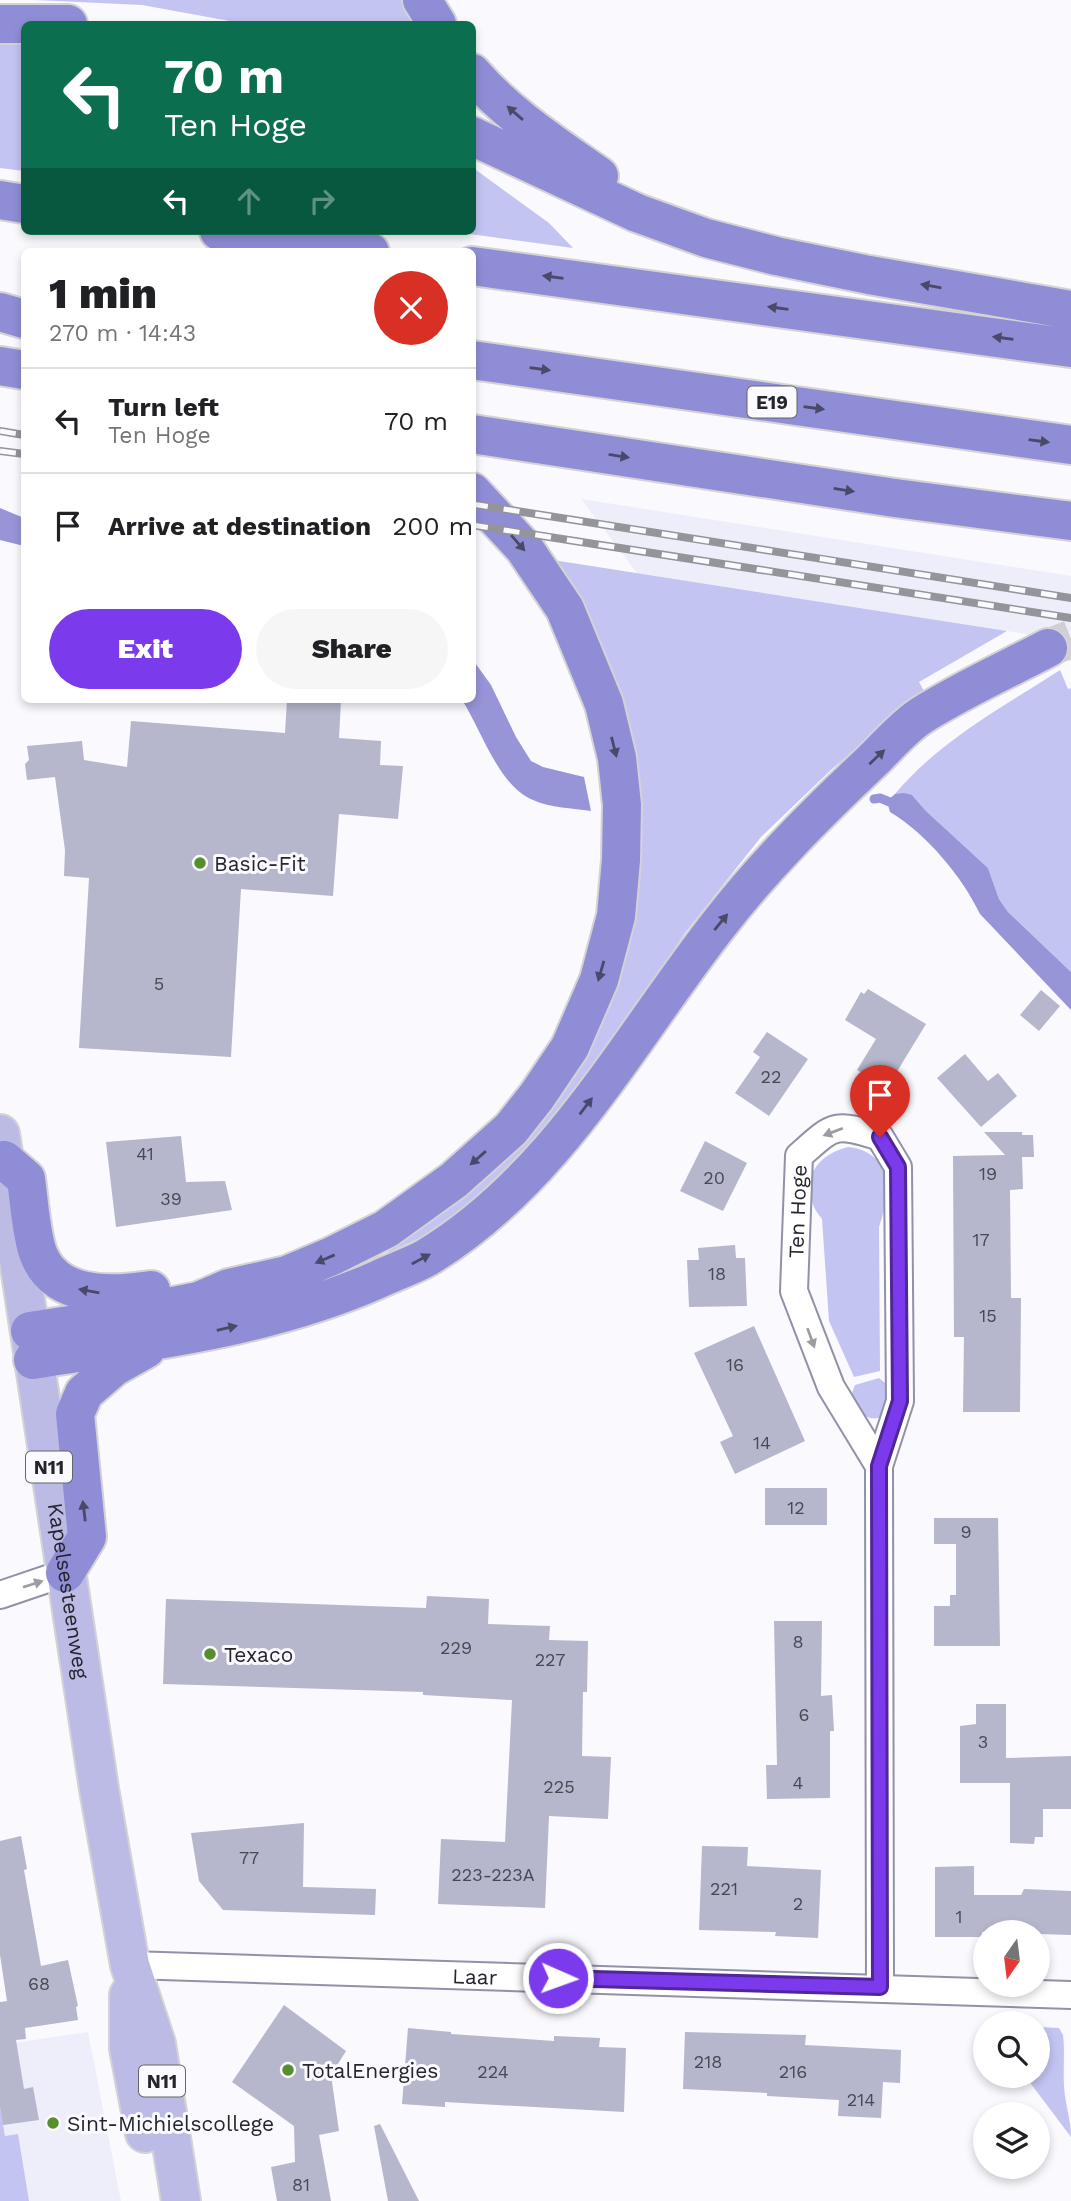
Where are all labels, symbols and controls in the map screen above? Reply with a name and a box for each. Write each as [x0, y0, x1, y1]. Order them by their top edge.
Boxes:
text: 70 m [164, 47, 284, 105]
icon: left [49, 49, 140, 140]
text: Ten Hoge [164, 106, 307, 144]
one-way arrow [506, 106, 523, 121]
icon: left [157, 182, 195, 220]
icon: ahead [230, 182, 268, 220]
icon: right [303, 182, 341, 220]
text: 1 min [49, 269, 157, 318]
button: close [374, 271, 448, 345]
one-way arrow [541, 272, 563, 283]
one-way arrow [920, 280, 942, 291]
one-way arrow [767, 302, 789, 313]
text: 270 m · 14:43 [49, 320, 196, 347]
one-way arrow [992, 333, 1014, 344]
one-way arrow [529, 364, 551, 375]
road number: E19 [748, 386, 796, 418]
text: Turn left [108, 392, 219, 422]
icon: left [49, 402, 87, 440]
one-way arrow [803, 403, 825, 414]
text: 70 m [384, 406, 448, 436]
text: Ten Hoge [108, 422, 211, 449]
one-way arrow [1028, 435, 1050, 446]
one-way arrow [608, 451, 630, 462]
one-way arrow [833, 485, 855, 496]
icon: arrive [49, 507, 87, 545]
text: Arrive at destination [108, 511, 371, 541]
text: 200 m [392, 511, 473, 541]
one-way arrow [510, 534, 525, 551]
button: Exit [49, 609, 242, 689]
button: Share [256, 609, 448, 689]
one-way arrow [609, 736, 620, 758]
one-way arrow [868, 749, 885, 765]
place label: Basic-Fit [214, 851, 306, 876]
marker: Basic-Fit [192, 855, 208, 871]
one-way arrow [713, 914, 728, 931]
one-way arrow [595, 960, 606, 982]
house number: 5 [154, 973, 164, 994]
pin [850, 1065, 910, 1137]
house number: 22 [761, 1066, 782, 1087]
icon: arrive [861, 1076, 899, 1114]
one-way arrow [579, 1097, 594, 1115]
one-way arrow [822, 1126, 843, 1137]
house number: 41 [136, 1143, 154, 1164]
one-way arrow [470, 1150, 487, 1166]
house number: 19 [979, 1163, 997, 1184]
street label: Ten Hoge [783, 1164, 811, 1259]
house number: 20 [703, 1167, 725, 1188]
house number: 39 [160, 1188, 182, 1209]
house number: 17 [972, 1229, 990, 1250]
one-way arrow [411, 1253, 431, 1265]
one-way arrow [314, 1254, 335, 1265]
house number: 18 [708, 1263, 726, 1284]
one-way arrow [78, 1285, 100, 1296]
house number: 15 [979, 1305, 997, 1326]
one-way arrow [216, 1322, 238, 1333]
one-way arrow [806, 1327, 817, 1348]
house number: 16 [726, 1354, 744, 1375]
house number: 14 [753, 1432, 771, 1453]
road number: N11 [26, 1452, 72, 1483]
house number: 12 [787, 1497, 805, 1518]
one-way arrow [79, 1500, 90, 1522]
street label: Kapelsesteenweg [43, 1501, 95, 1681]
house number: 9 [960, 1521, 972, 1542]
one-way arrow [22, 1578, 43, 1588]
house number: 8 [792, 1631, 804, 1652]
house number: 229 [440, 1637, 472, 1658]
place label: Texaco [224, 1642, 293, 1667]
marker: Texaco [202, 1646, 218, 1662]
house number: 227 [535, 1649, 565, 1670]
house number: 6 [799, 1704, 809, 1725]
house number: 3 [978, 1731, 988, 1752]
house number: 4 [793, 1772, 804, 1793]
house number: 225 [543, 1776, 575, 1797]
house number: 77 [239, 1847, 259, 1868]
house number: 223-223A [451, 1864, 535, 1885]
house number: 221 [710, 1878, 738, 1899]
house number: 2 [793, 1893, 803, 1914]
house number: 1 [955, 1906, 963, 1927]
north arrow [973, 1920, 1050, 1997]
map controls [973, 1920, 1050, 2179]
position arrow [521, 1941, 595, 2015]
street label: Laar [452, 1963, 498, 1989]
house number: 68 [28, 1973, 50, 1994]
button: search [973, 2011, 1050, 2088]
house number: 218 [694, 2051, 722, 2072]
place label: TotalEnergies [302, 2058, 438, 2083]
house number: 224 [477, 2061, 509, 2082]
house number: 216 [779, 2061, 807, 2082]
marker: TotalEnergies [280, 2062, 296, 2078]
road number: N11 [139, 2066, 185, 2096]
house number: 214 [847, 2089, 875, 2110]
button: layers [973, 2102, 1050, 2179]
place label: Sint-Michielscollege [67, 2111, 274, 2136]
marker: Sint-Michielscollege [45, 2115, 61, 2131]
house number: 81 [292, 2174, 310, 2195]

